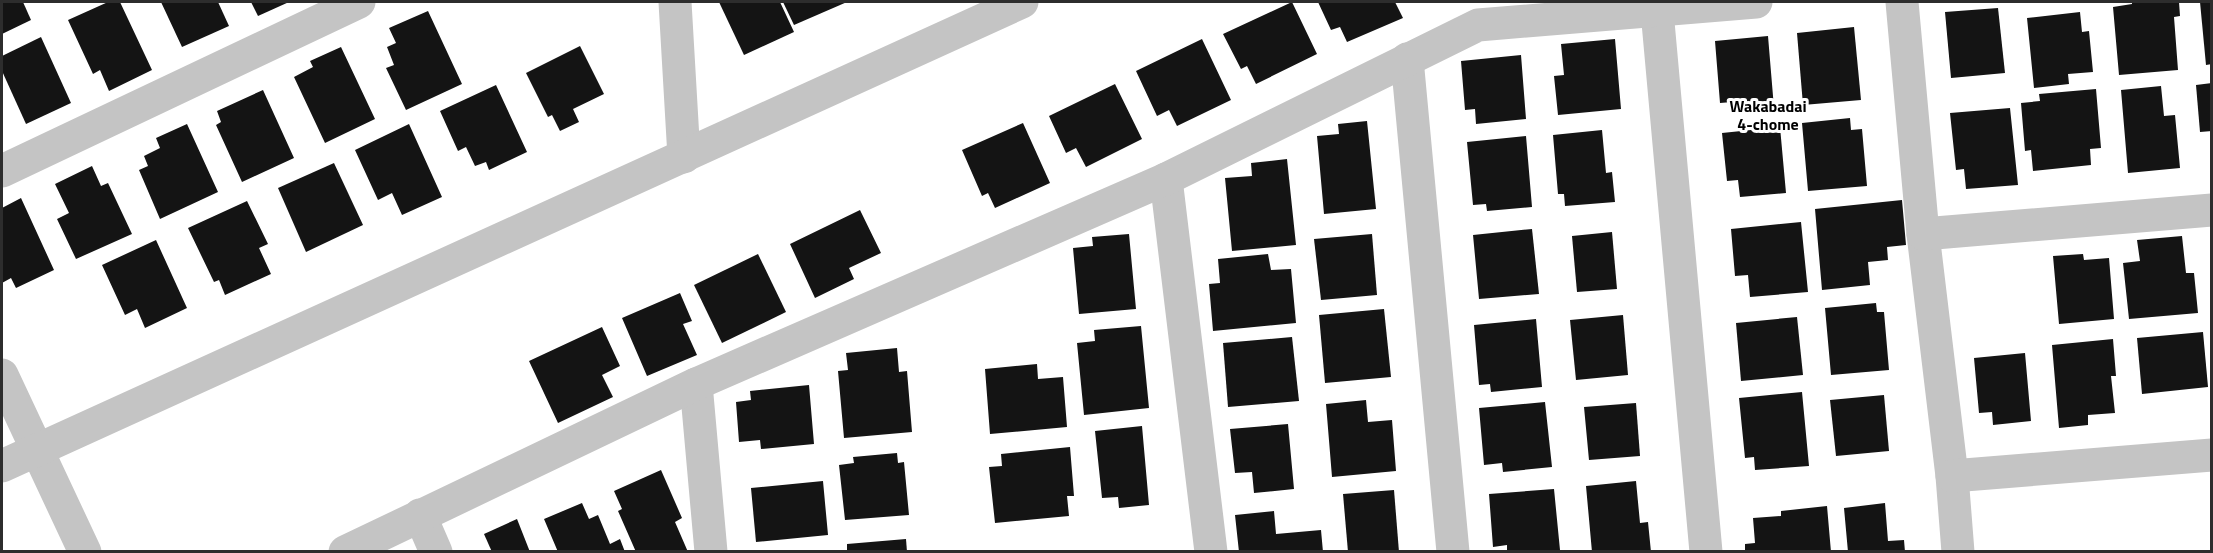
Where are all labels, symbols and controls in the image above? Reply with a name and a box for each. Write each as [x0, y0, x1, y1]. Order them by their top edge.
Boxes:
district label: Wakabadai 4-chome [1729, 94, 1807, 136]

